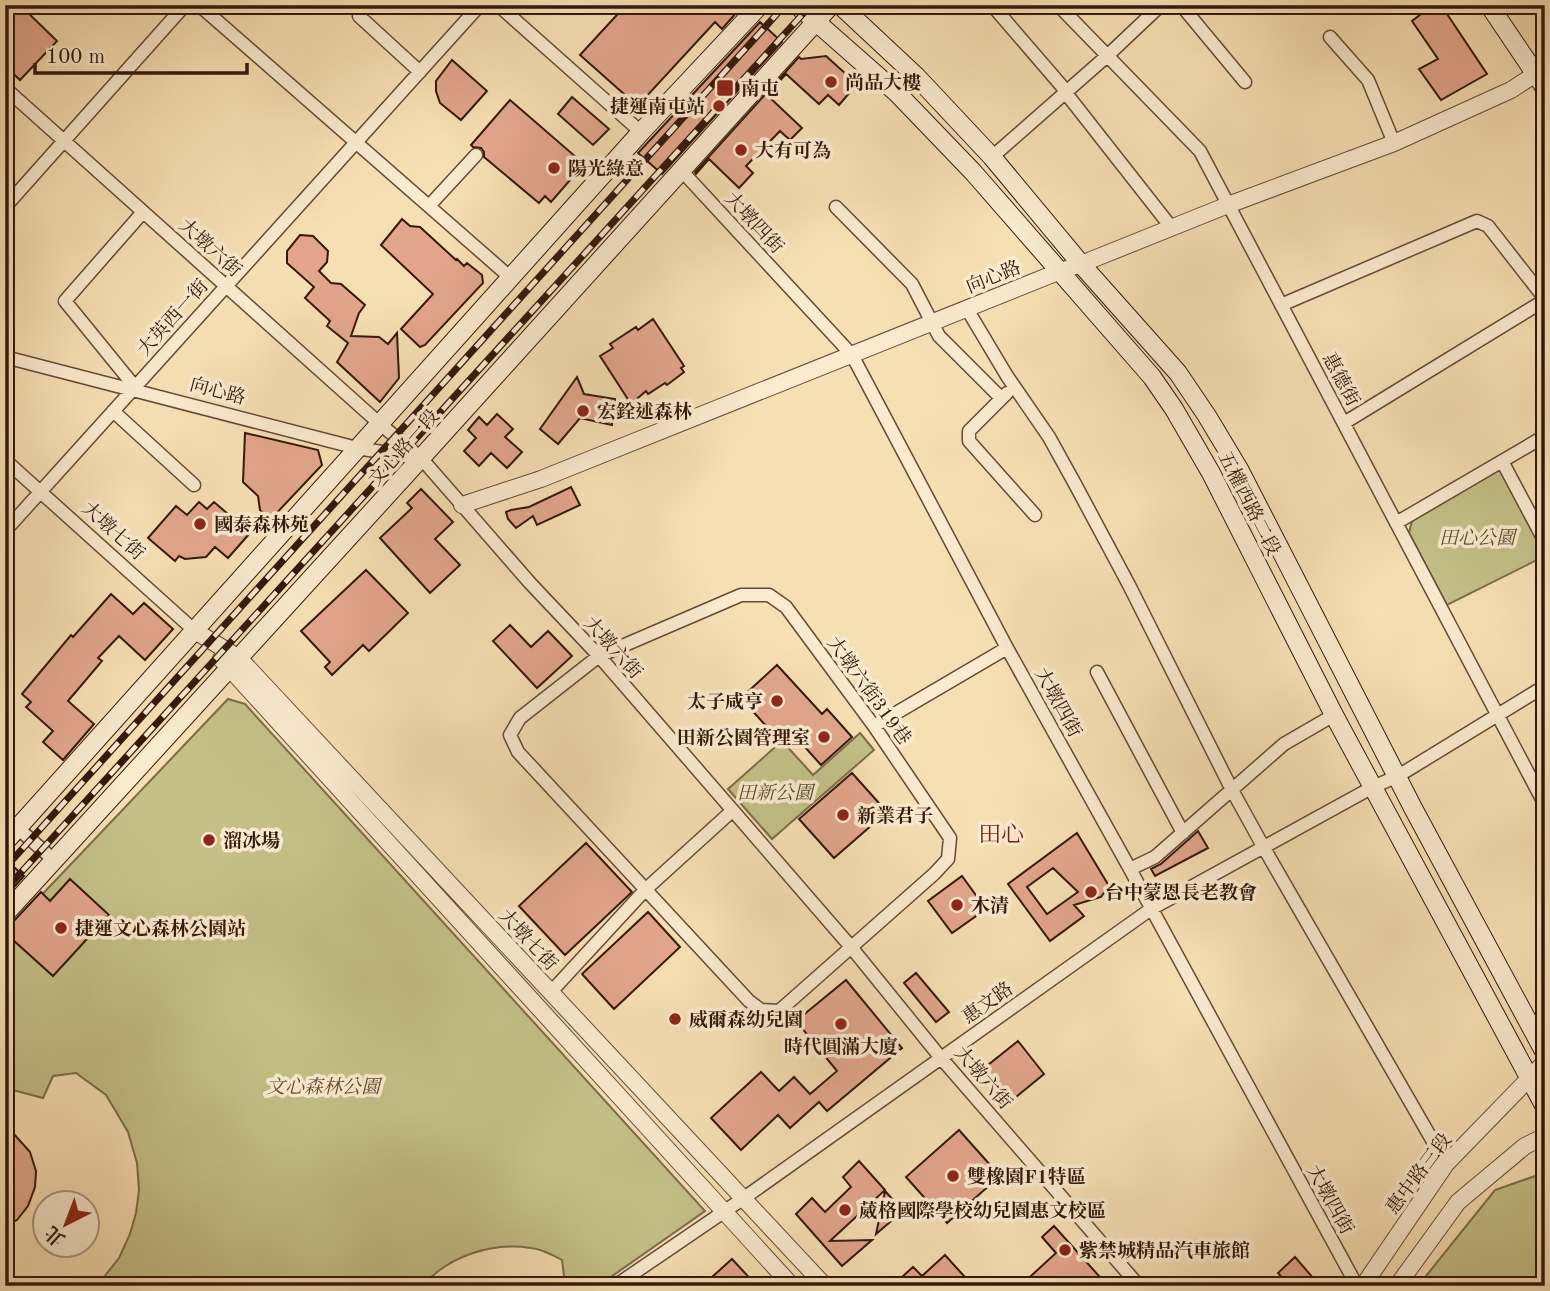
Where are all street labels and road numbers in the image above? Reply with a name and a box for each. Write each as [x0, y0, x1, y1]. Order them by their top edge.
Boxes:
street label: 大墩四街 [720, 187, 788, 258]
street label: 大墩六街 [175, 214, 246, 281]
street label: 向心路 [963, 257, 1024, 298]
street label: 大英西一街 [133, 275, 213, 360]
street label: 惠德街 [1318, 350, 1363, 410]
street label: 向心路 [187, 374, 248, 409]
street label: 文心路一段 [365, 406, 444, 490]
street label: 五權西路二段 [1213, 448, 1284, 559]
street label: 大墩七街 [78, 497, 149, 564]
street label: 大墩六街 [580, 612, 647, 683]
street label: 大墩六街319巷 [823, 632, 916, 749]
street label: 大墩四街 [1030, 664, 1086, 741]
street label: 大墩七街 [494, 904, 562, 975]
street label: 惠文路 [958, 978, 1017, 1028]
street label: 大墩六街 [950, 1042, 1016, 1114]
street label: 惠中路三段 [1382, 1130, 1456, 1218]
street label: 大墩四街 [1302, 1161, 1358, 1238]

